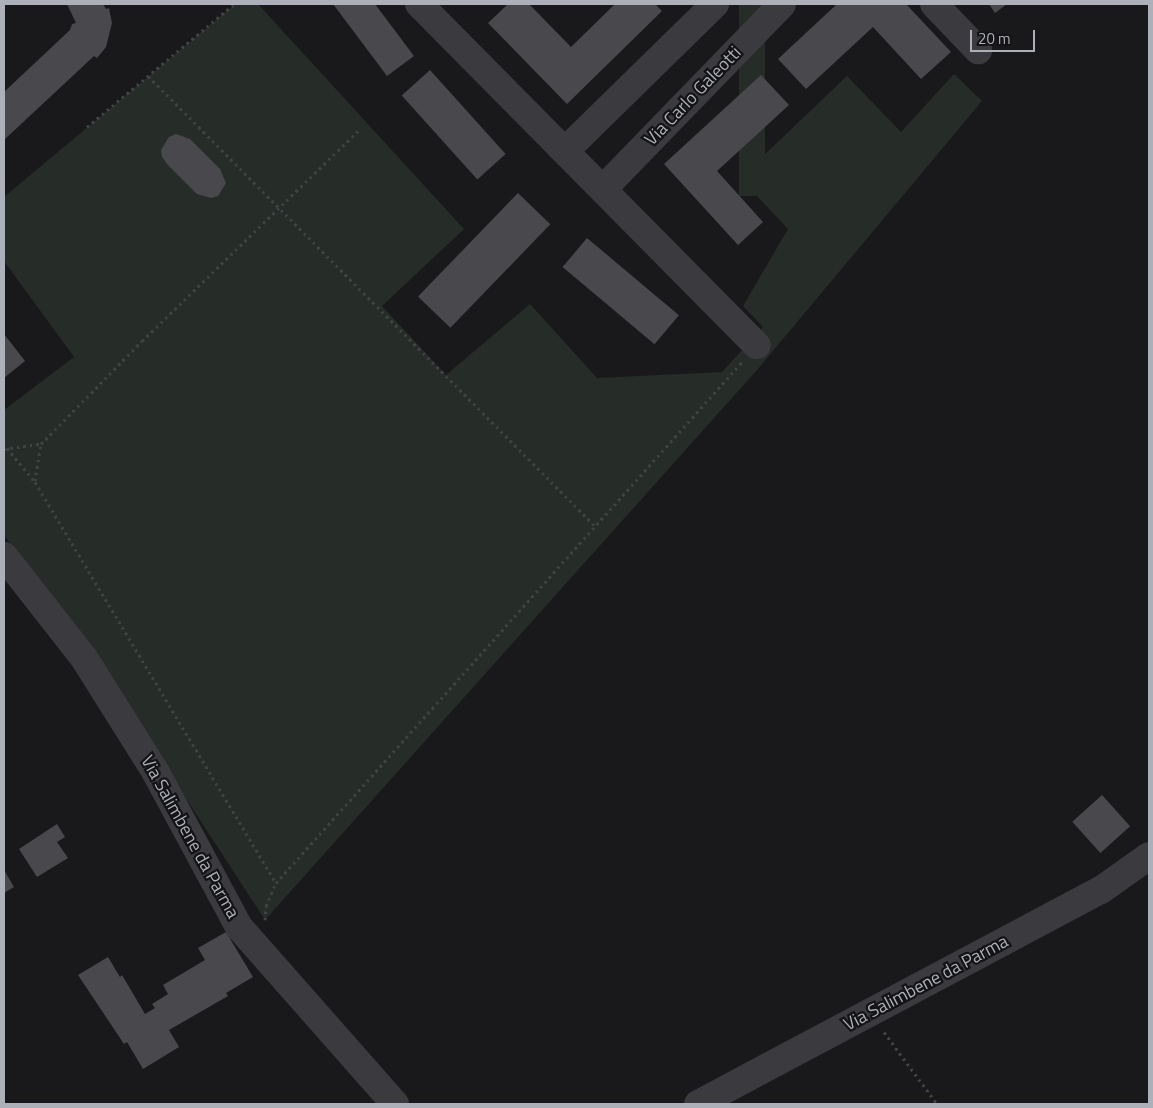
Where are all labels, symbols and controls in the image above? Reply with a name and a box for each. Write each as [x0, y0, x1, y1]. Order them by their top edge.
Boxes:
scale bar [973, 20, 1038, 52]
text: 20 m [978, 27, 1011, 50]
street label: Via Carlo Galeotti [640, 42, 746, 150]
street label: Via Salimbene da Parma [136, 752, 244, 922]
street label: Via Salimbene da Parma [840, 931, 1012, 1035]

